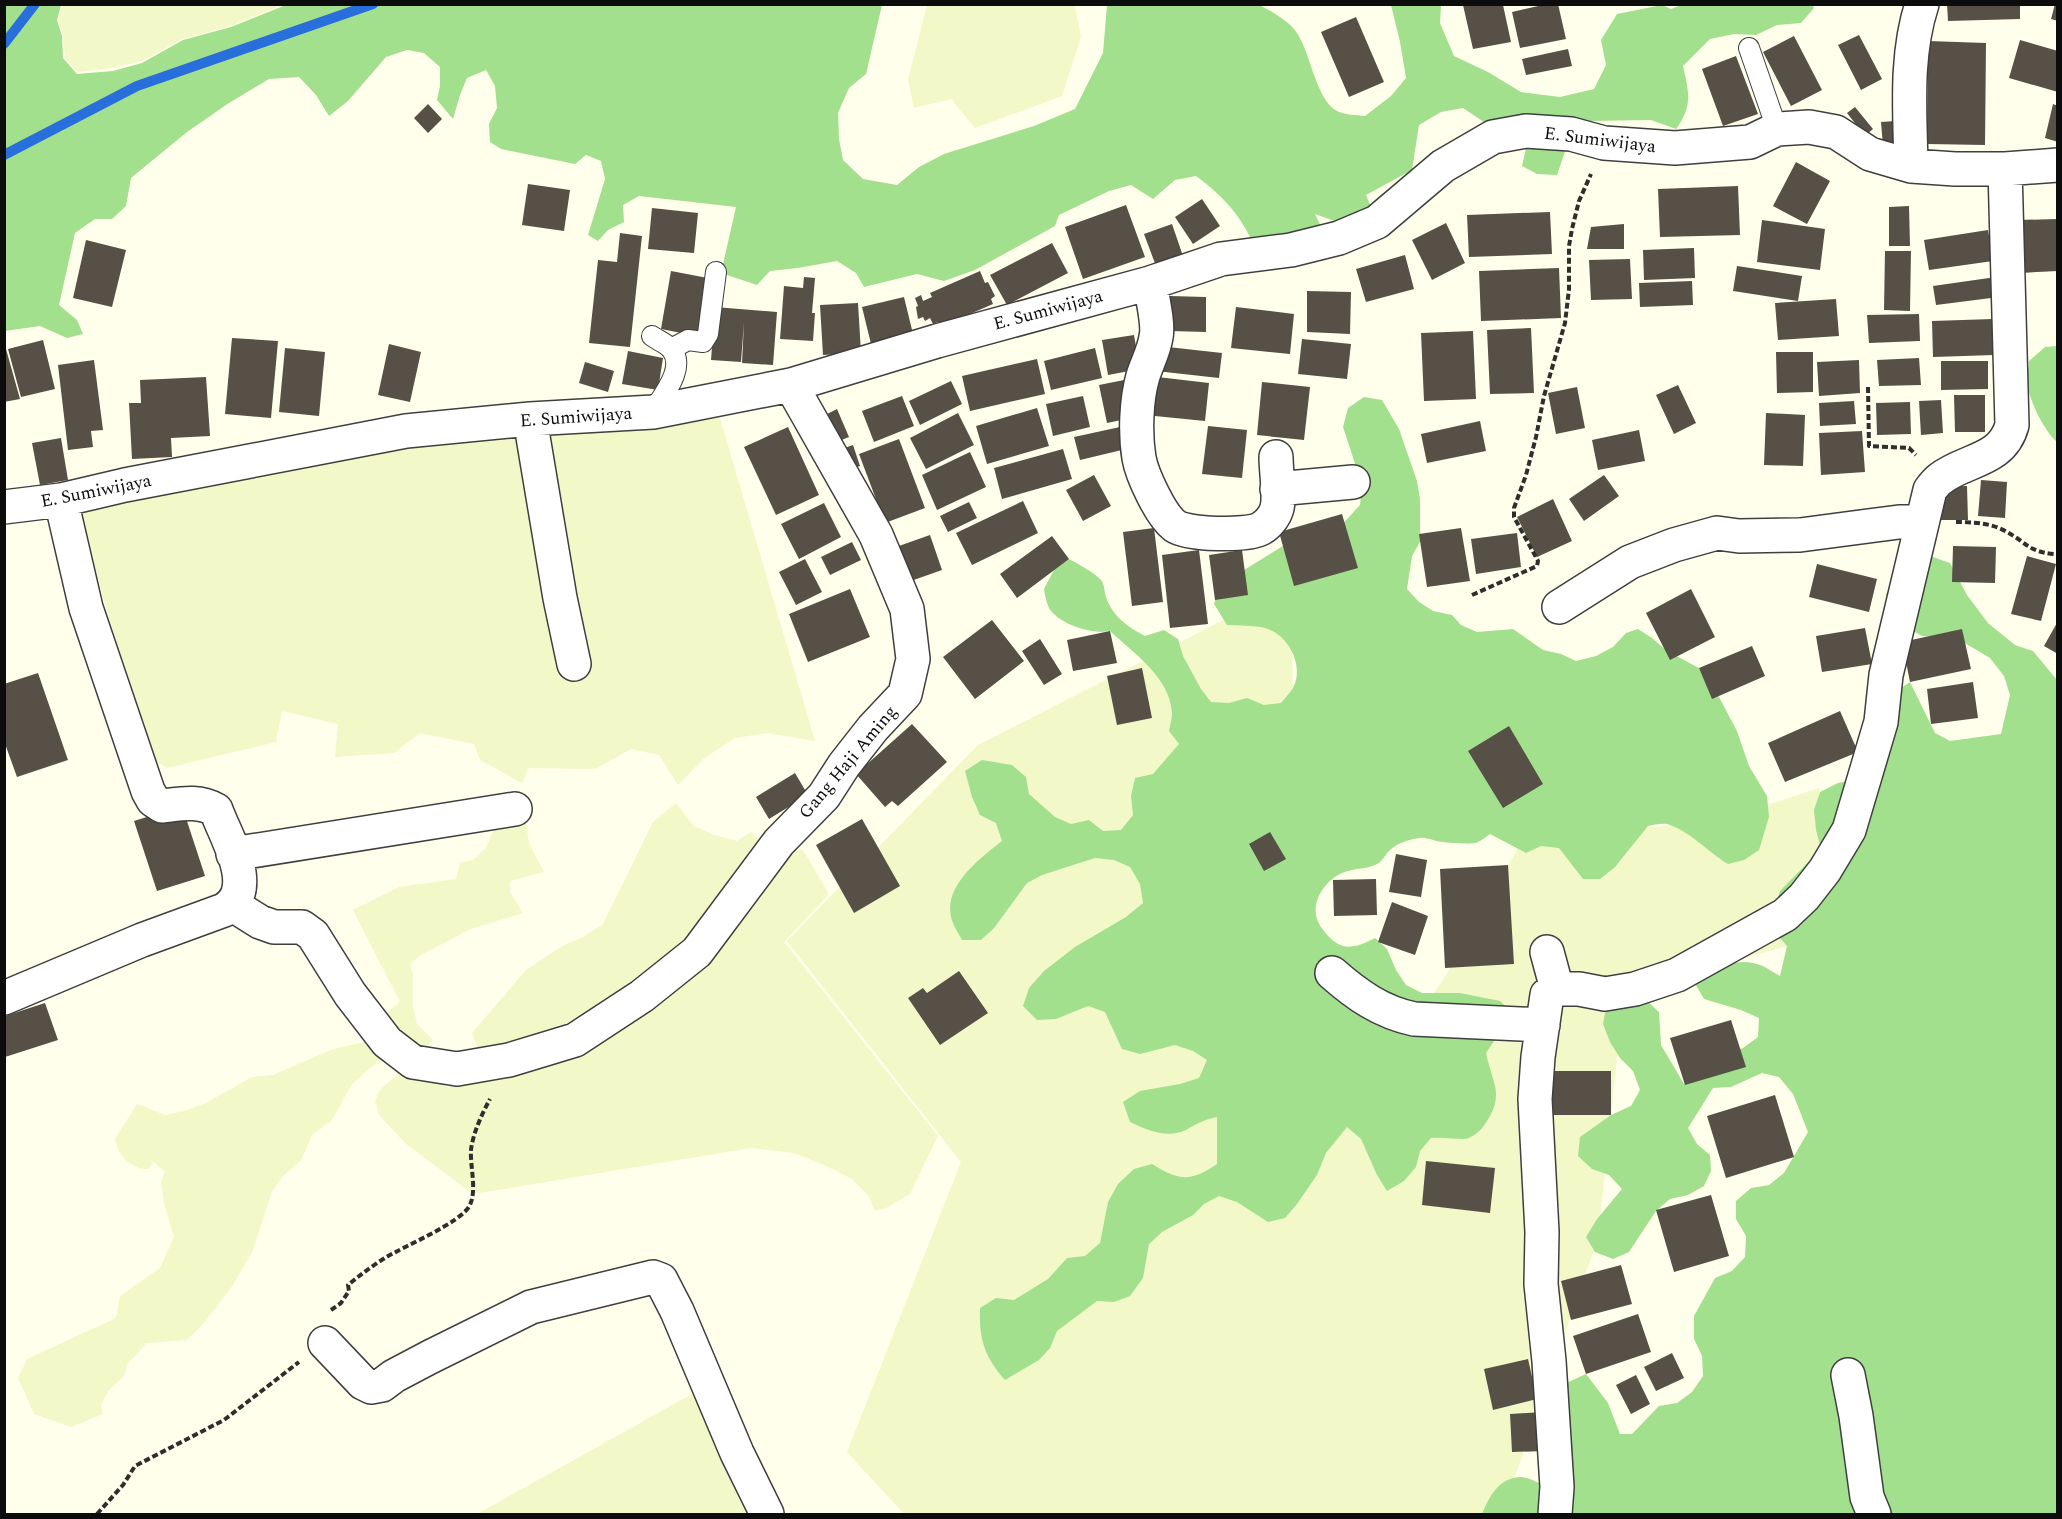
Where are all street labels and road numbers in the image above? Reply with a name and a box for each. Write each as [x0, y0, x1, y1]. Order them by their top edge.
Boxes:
street label: E. Sumiwijaya [1543, 120, 1658, 160]
street label: E. Sumiwijaya [990, 282, 1106, 338]
street label: E. Sumiwijaya [519, 400, 633, 434]
street label: E. Sumiwijaya [38, 467, 154, 515]
street label: Gang Haji Aming [792, 699, 904, 825]

